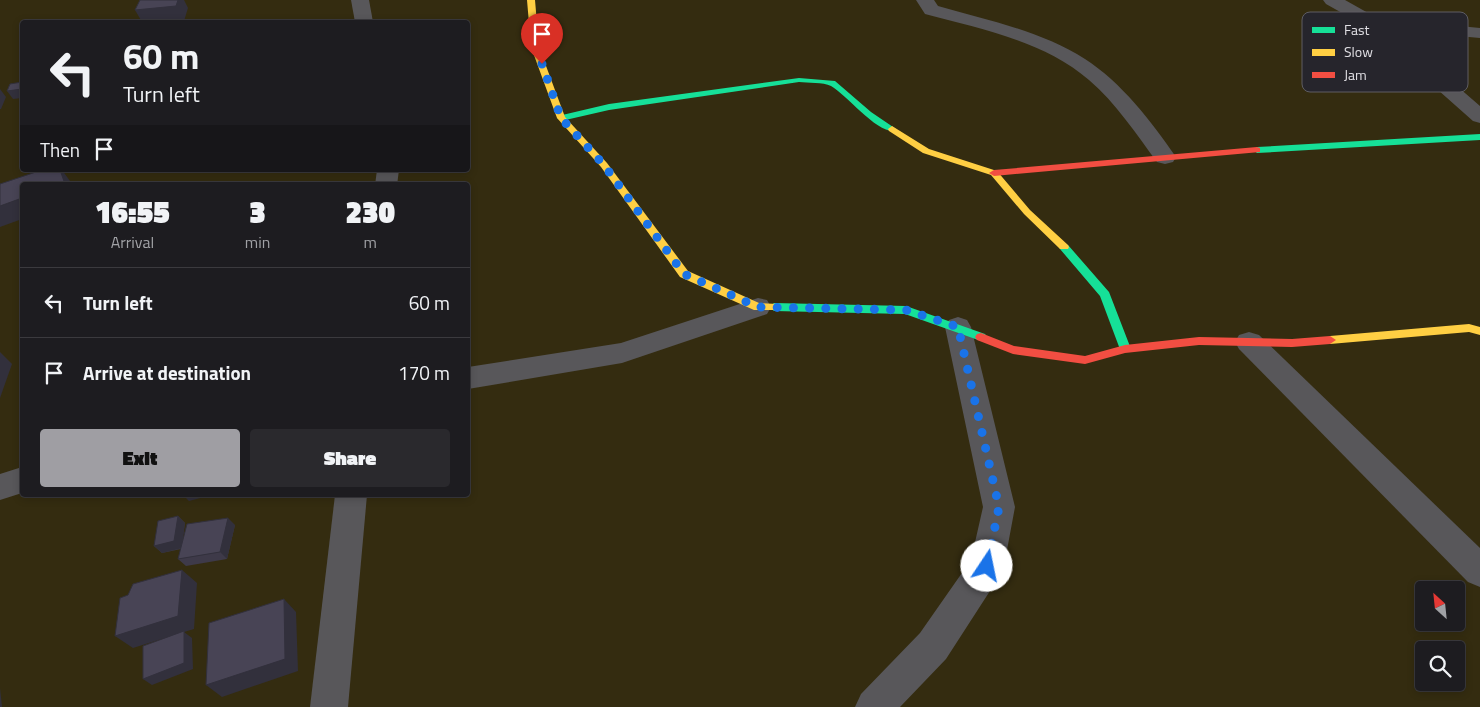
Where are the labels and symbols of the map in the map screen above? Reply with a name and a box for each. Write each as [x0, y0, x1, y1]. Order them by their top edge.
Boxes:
legend [1302, 12, 1468, 92]
pin [521, 13, 563, 64]
text: Fast [1344, 19, 1369, 40]
text: Slow [1344, 41, 1373, 62]
text: Jam [1344, 64, 1367, 85]
position arrow [960, 539, 1012, 591]
north arrow [1415, 581, 1465, 631]

